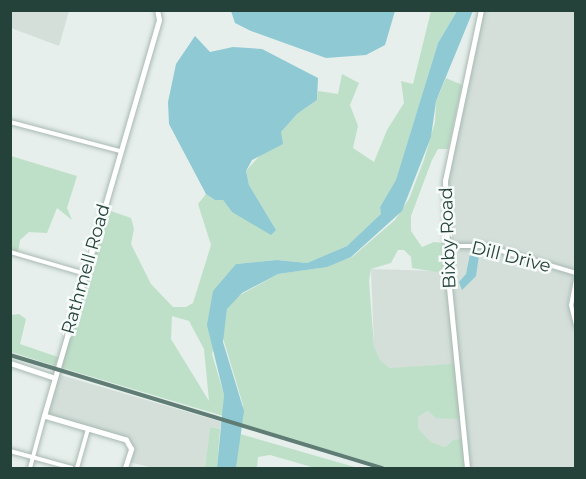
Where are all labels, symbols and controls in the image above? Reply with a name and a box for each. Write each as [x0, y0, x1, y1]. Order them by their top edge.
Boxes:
street label: Bixby Road [435, 187, 461, 289]
street label: Rathmell Road [57, 201, 115, 337]
street label: Dill Drive [469, 237, 553, 277]

